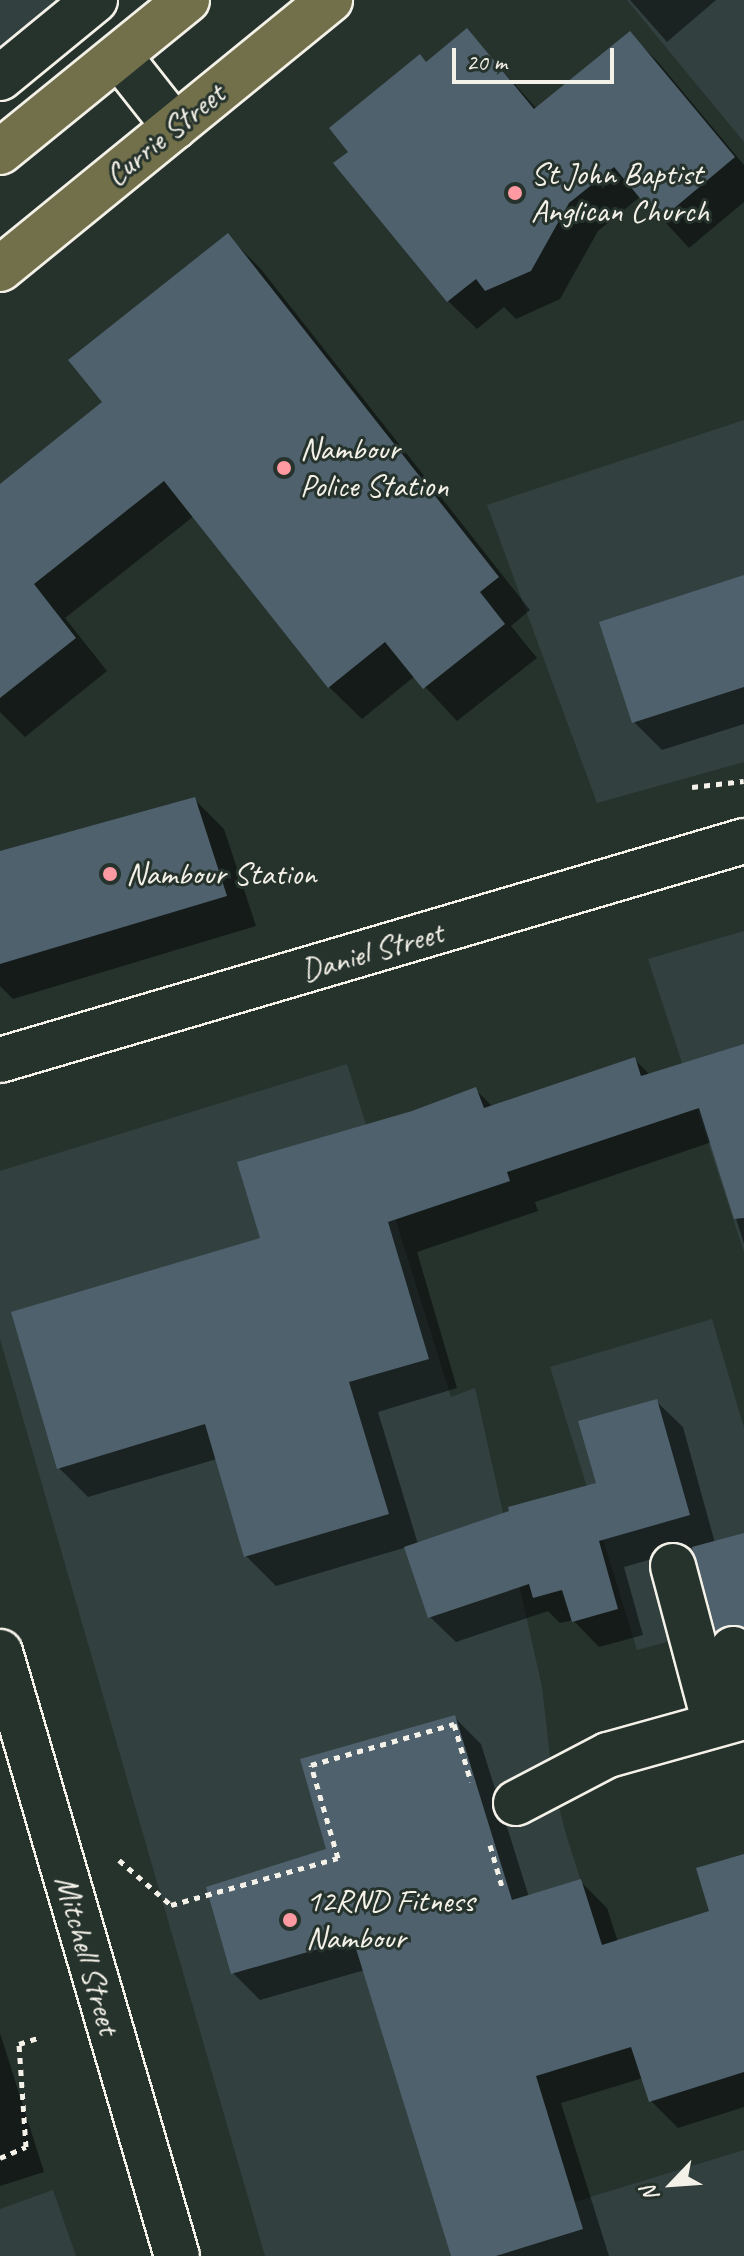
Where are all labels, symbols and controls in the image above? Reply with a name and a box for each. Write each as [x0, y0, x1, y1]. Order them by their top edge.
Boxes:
scale bar [456, 32, 618, 82]
text: 20 m [466, 47, 507, 77]
street label: Currie Street [97, 75, 233, 195]
place label: St John Baptist Anglican Church [531, 156, 710, 231]
marker: St John Baptist Anglican Church [506, 184, 524, 202]
place label: Nambour Police Station [300, 431, 449, 506]
marker: Nambour Police Station [275, 459, 293, 477]
place label: Nambour Station [126, 855, 316, 893]
marker: Nambour Station [101, 865, 119, 883]
street label: Daniel Street [296, 913, 448, 991]
street label: Mitchell Street [46, 1871, 128, 2039]
place label: 12RND Fitness Nambour [306, 1883, 474, 1958]
marker: 12RND Fitness Nambour [281, 1911, 299, 1929]
north arrow [632, 2144, 712, 2224]
text: N [635, 2182, 666, 2206]

